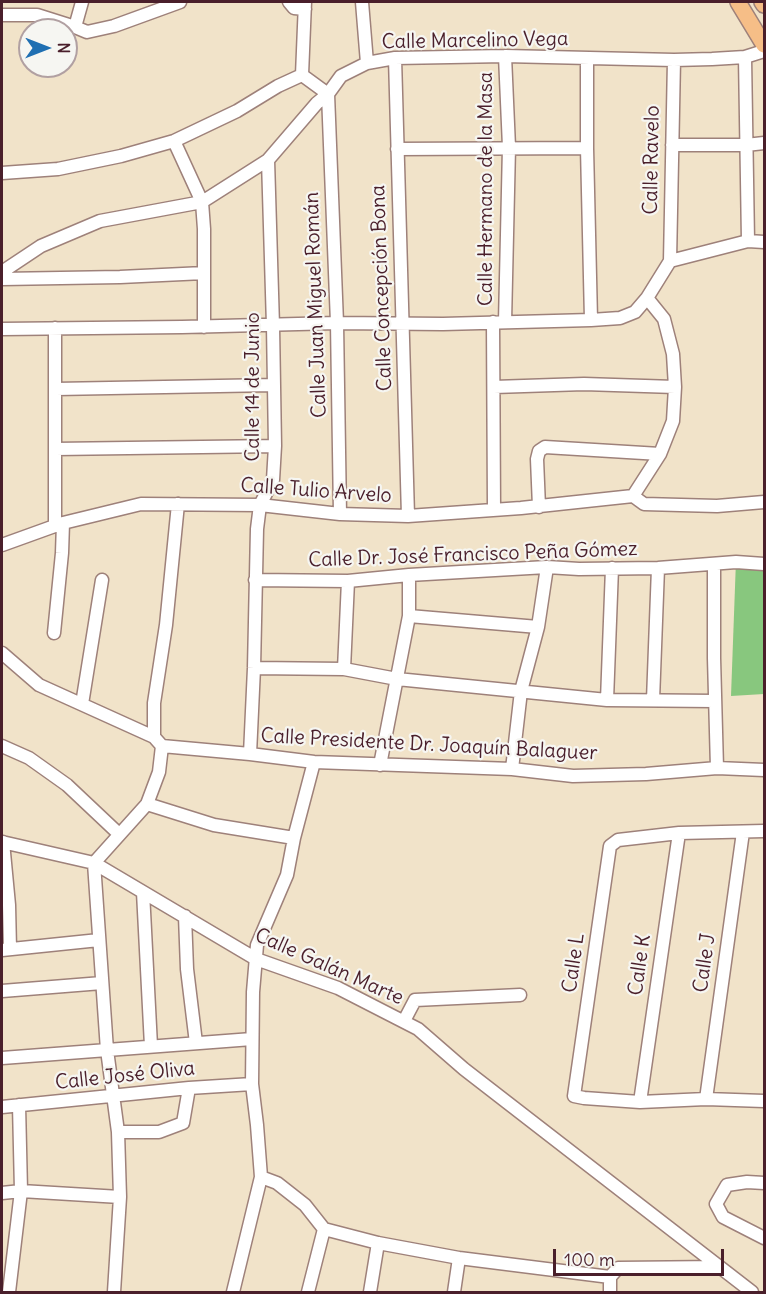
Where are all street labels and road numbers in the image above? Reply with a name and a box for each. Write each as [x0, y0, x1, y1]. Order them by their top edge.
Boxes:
street label: Calle Marcelino Vega [381, 27, 569, 55]
street label: Calle Hermano de la Masa [474, 72, 498, 306]
street label: Calle Ravelo [639, 105, 665, 215]
street label: Calle Concepción Bona [366, 185, 398, 391]
street label: Calle Juan Miguel Román [300, 192, 332, 418]
street label: Calle 14 de Junio [241, 312, 265, 462]
street label: Calle Tulio Arvelo [239, 474, 393, 508]
street label: Calle Dr. José Francisco Peña Gómez [308, 537, 638, 573]
street label: Calle Presidente Dr. Joaquín Balaguer [260, 724, 598, 766]
street label: Calle Galán Marte [251, 924, 407, 1010]
street label: Calle L [558, 932, 590, 994]
street label: Calle J [689, 932, 721, 994]
street label: Calle K [624, 933, 656, 997]
street label: Calle José Oliva [54, 1057, 196, 1095]

